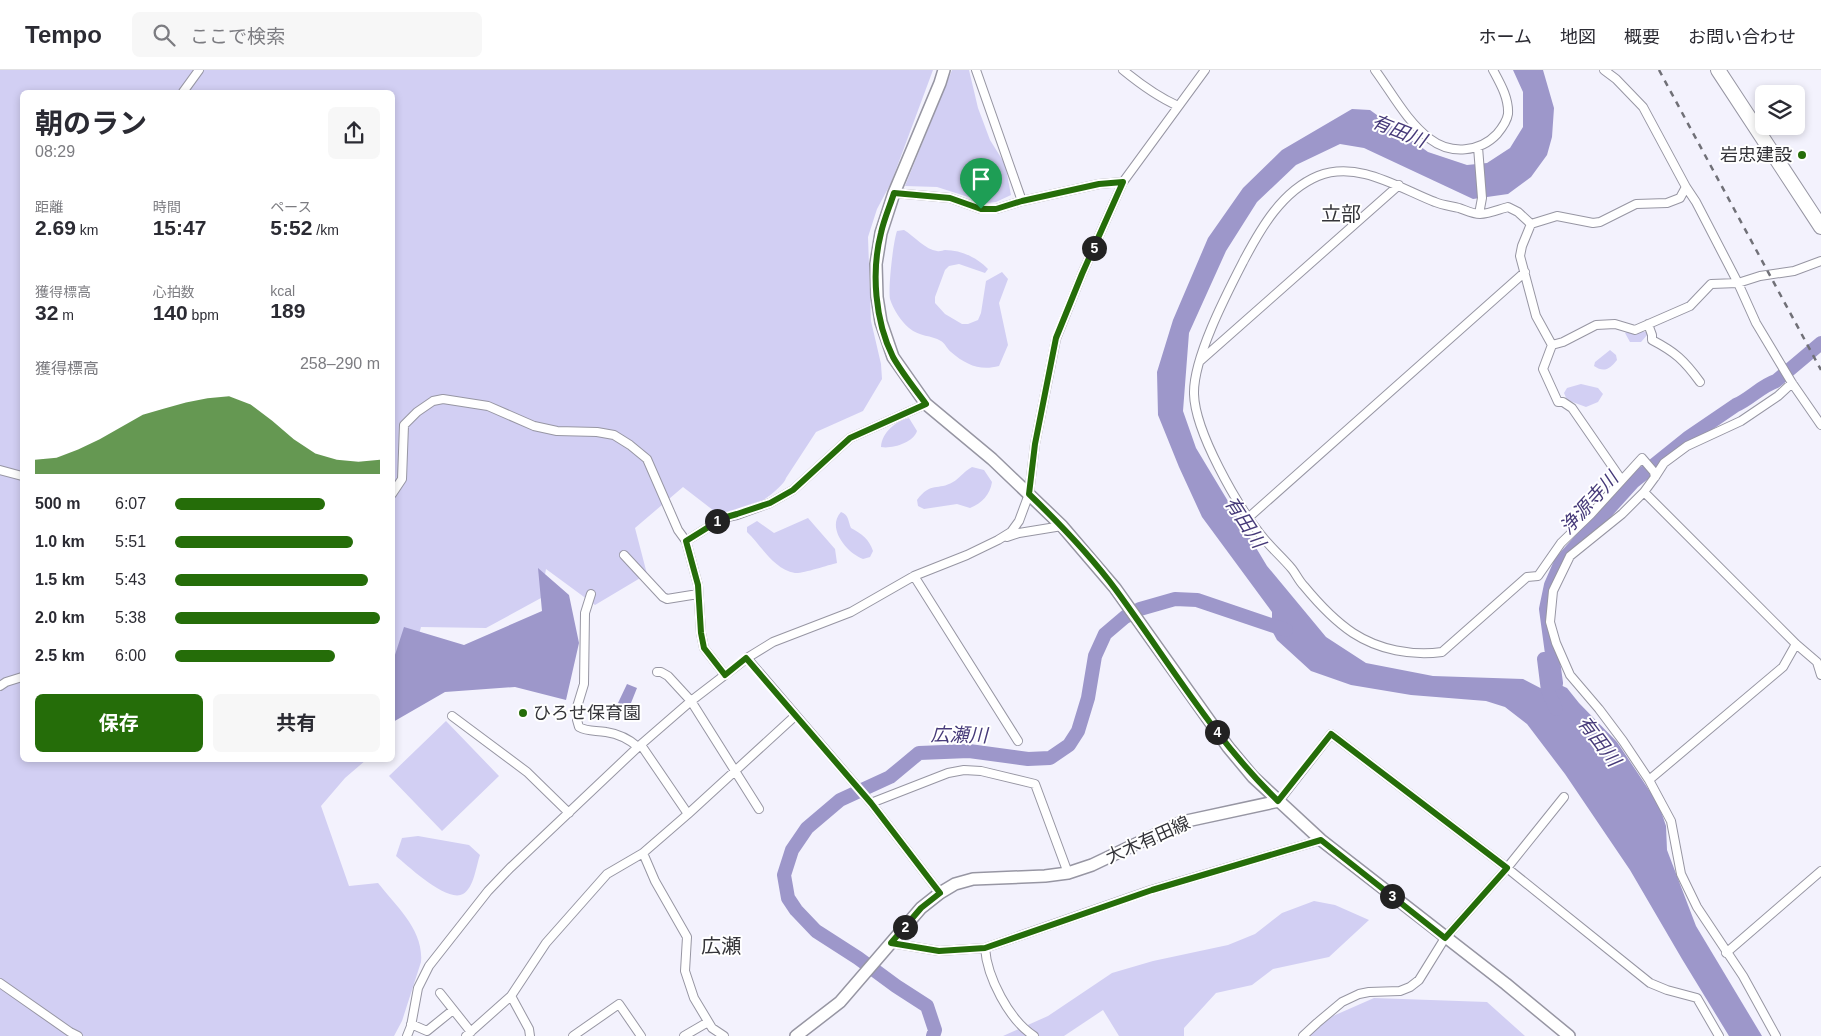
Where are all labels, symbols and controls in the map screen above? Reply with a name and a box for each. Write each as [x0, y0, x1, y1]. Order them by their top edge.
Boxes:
search box [132, 12, 482, 57]
text: Tempo [25, 21, 102, 48]
icon: search [150, 21, 178, 49]
text: ここで検索 [190, 26, 285, 47]
text: ホーム [1479, 27, 1532, 47]
text: 地図 [1560, 27, 1596, 47]
text: 概要 [1624, 27, 1660, 47]
text: お問い合わせ [1688, 27, 1796, 47]
map controls [1755, 85, 1805, 135]
button: layers [1755, 85, 1805, 135]
button: share [328, 107, 380, 159]
text: 朝のラン [35, 108, 147, 139]
water label: 有田川 [1369, 111, 1431, 152]
text: 08:29 [35, 143, 75, 160]
place label: 岩忠建設 [1720, 145, 1792, 165]
marker: 岩忠建設 [1796, 149, 1808, 161]
pin [960, 158, 1002, 209]
icon: arrive [967, 165, 995, 193]
text: 距離 [35, 199, 63, 215]
text: 時間 [153, 199, 181, 215]
text: ペース [270, 199, 312, 215]
district label: 立部 [1321, 203, 1361, 225]
text: 2.69 [35, 216, 76, 239]
text: 15:47 [153, 216, 206, 239]
text: 5:52 [270, 216, 312, 239]
text: km [76, 222, 98, 238]
text: /km [312, 222, 339, 238]
pin: 5 [1082, 236, 1106, 260]
text: 5 [1091, 240, 1098, 256]
text: kcal [270, 283, 295, 299]
text: 獲得標高 [35, 284, 91, 300]
text: 心拍数 [153, 284, 195, 300]
text: 189 [270, 299, 305, 322]
text: 32 [35, 301, 58, 324]
text: 140 [153, 301, 188, 324]
text: m [58, 307, 74, 323]
text: bpm [188, 307, 219, 323]
text: 258–290 m [300, 355, 380, 372]
text: 獲得標高 [35, 360, 99, 377]
water label: 浄源寺川 [1556, 466, 1624, 538]
water label: 有田川 [1221, 492, 1270, 553]
text: 500 m [35, 495, 80, 512]
text: 6:07 [115, 495, 146, 512]
pin: 1 [704, 508, 730, 534]
text: 1 [714, 513, 721, 529]
text: 1.0 km [35, 533, 85, 550]
text: 5:51 [115, 533, 146, 550]
text: 1.5 km [35, 571, 85, 588]
text: 5:43 [115, 571, 146, 588]
text: 2.0 km [35, 609, 85, 626]
text: 5:38 [115, 609, 146, 626]
text: 2.5 km [35, 647, 85, 664]
text: 6:00 [115, 647, 146, 664]
button: 保存 [35, 694, 203, 752]
button: 共有 [213, 694, 380, 752]
place label: ひろせ保育園 [533, 703, 641, 723]
marker: ひろせ保育園 [517, 707, 529, 719]
water label: 有田川 [1573, 712, 1626, 772]
pin: 4 [1204, 720, 1230, 744]
water label: 広瀬川 [930, 724, 990, 746]
text: 4 [1214, 724, 1221, 740]
street label: 大木有田線 [1103, 813, 1193, 867]
pin: 3 [1380, 884, 1404, 908]
text: 3 [1389, 888, 1396, 904]
pin: 2 [892, 914, 918, 940]
text: 2 [902, 919, 909, 935]
district label: 広瀬 [701, 935, 741, 957]

